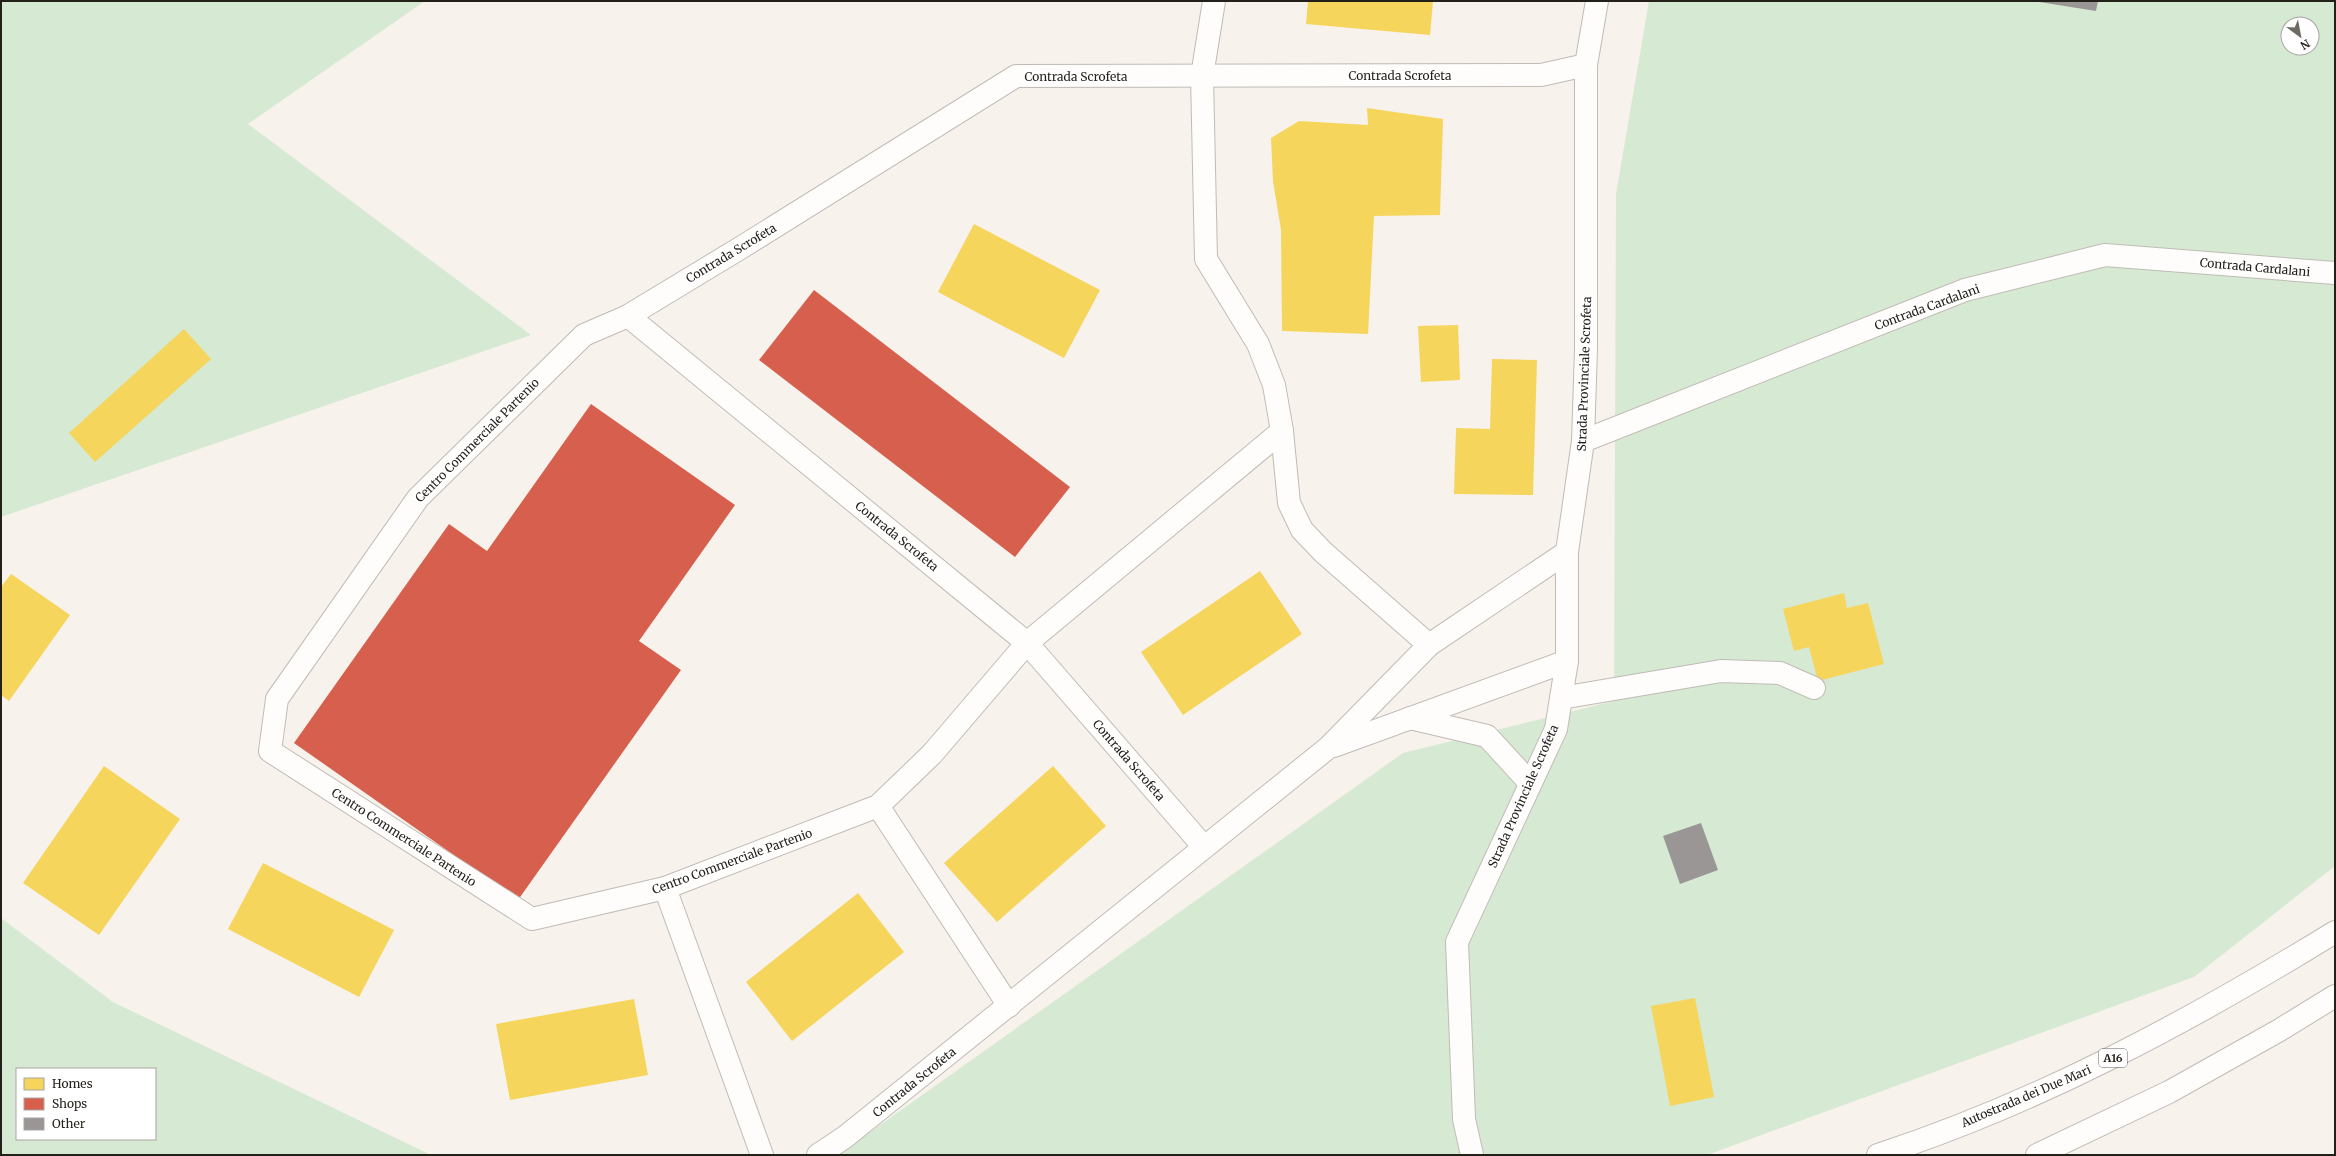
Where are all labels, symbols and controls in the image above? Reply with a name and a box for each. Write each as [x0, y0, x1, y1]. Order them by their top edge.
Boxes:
north arrow [2280, 16, 2320, 56]
text: N [2298, 36, 2313, 53]
street label: Contrada Scrofeta [1349, 68, 1452, 83]
street label: Contrada Scrofeta [1025, 69, 1128, 84]
street label: Contrada Scrofeta [683, 220, 779, 286]
street label: Contrada Cardalani [2199, 255, 2311, 279]
street label: Contrada Cardalani [1872, 281, 1982, 333]
street label: Strada Provinciale Scrofeta [1574, 296, 1594, 452]
street label: Centro Commerciale Partenio [412, 375, 542, 505]
street label: Contrada Scrofeta [852, 498, 942, 575]
street label: Contrada Scrofeta [1090, 716, 1169, 804]
street label: Strada Provinciale Scrofeta [1485, 722, 1562, 870]
street label: Centro Commerciale Partenio [329, 785, 479, 889]
street label: Centro Commerciale Partenio [650, 825, 814, 897]
street label: Contrada Scrofeta [869, 1043, 959, 1120]
road number: A16 [2099, 1049, 2127, 1067]
street label: Autostrada dei Due Mari [1958, 1062, 2093, 1131]
legend [16, 1068, 156, 1140]
text: Homes [52, 1076, 93, 1091]
text: Shops [52, 1096, 87, 1111]
text: Other [52, 1116, 86, 1131]

